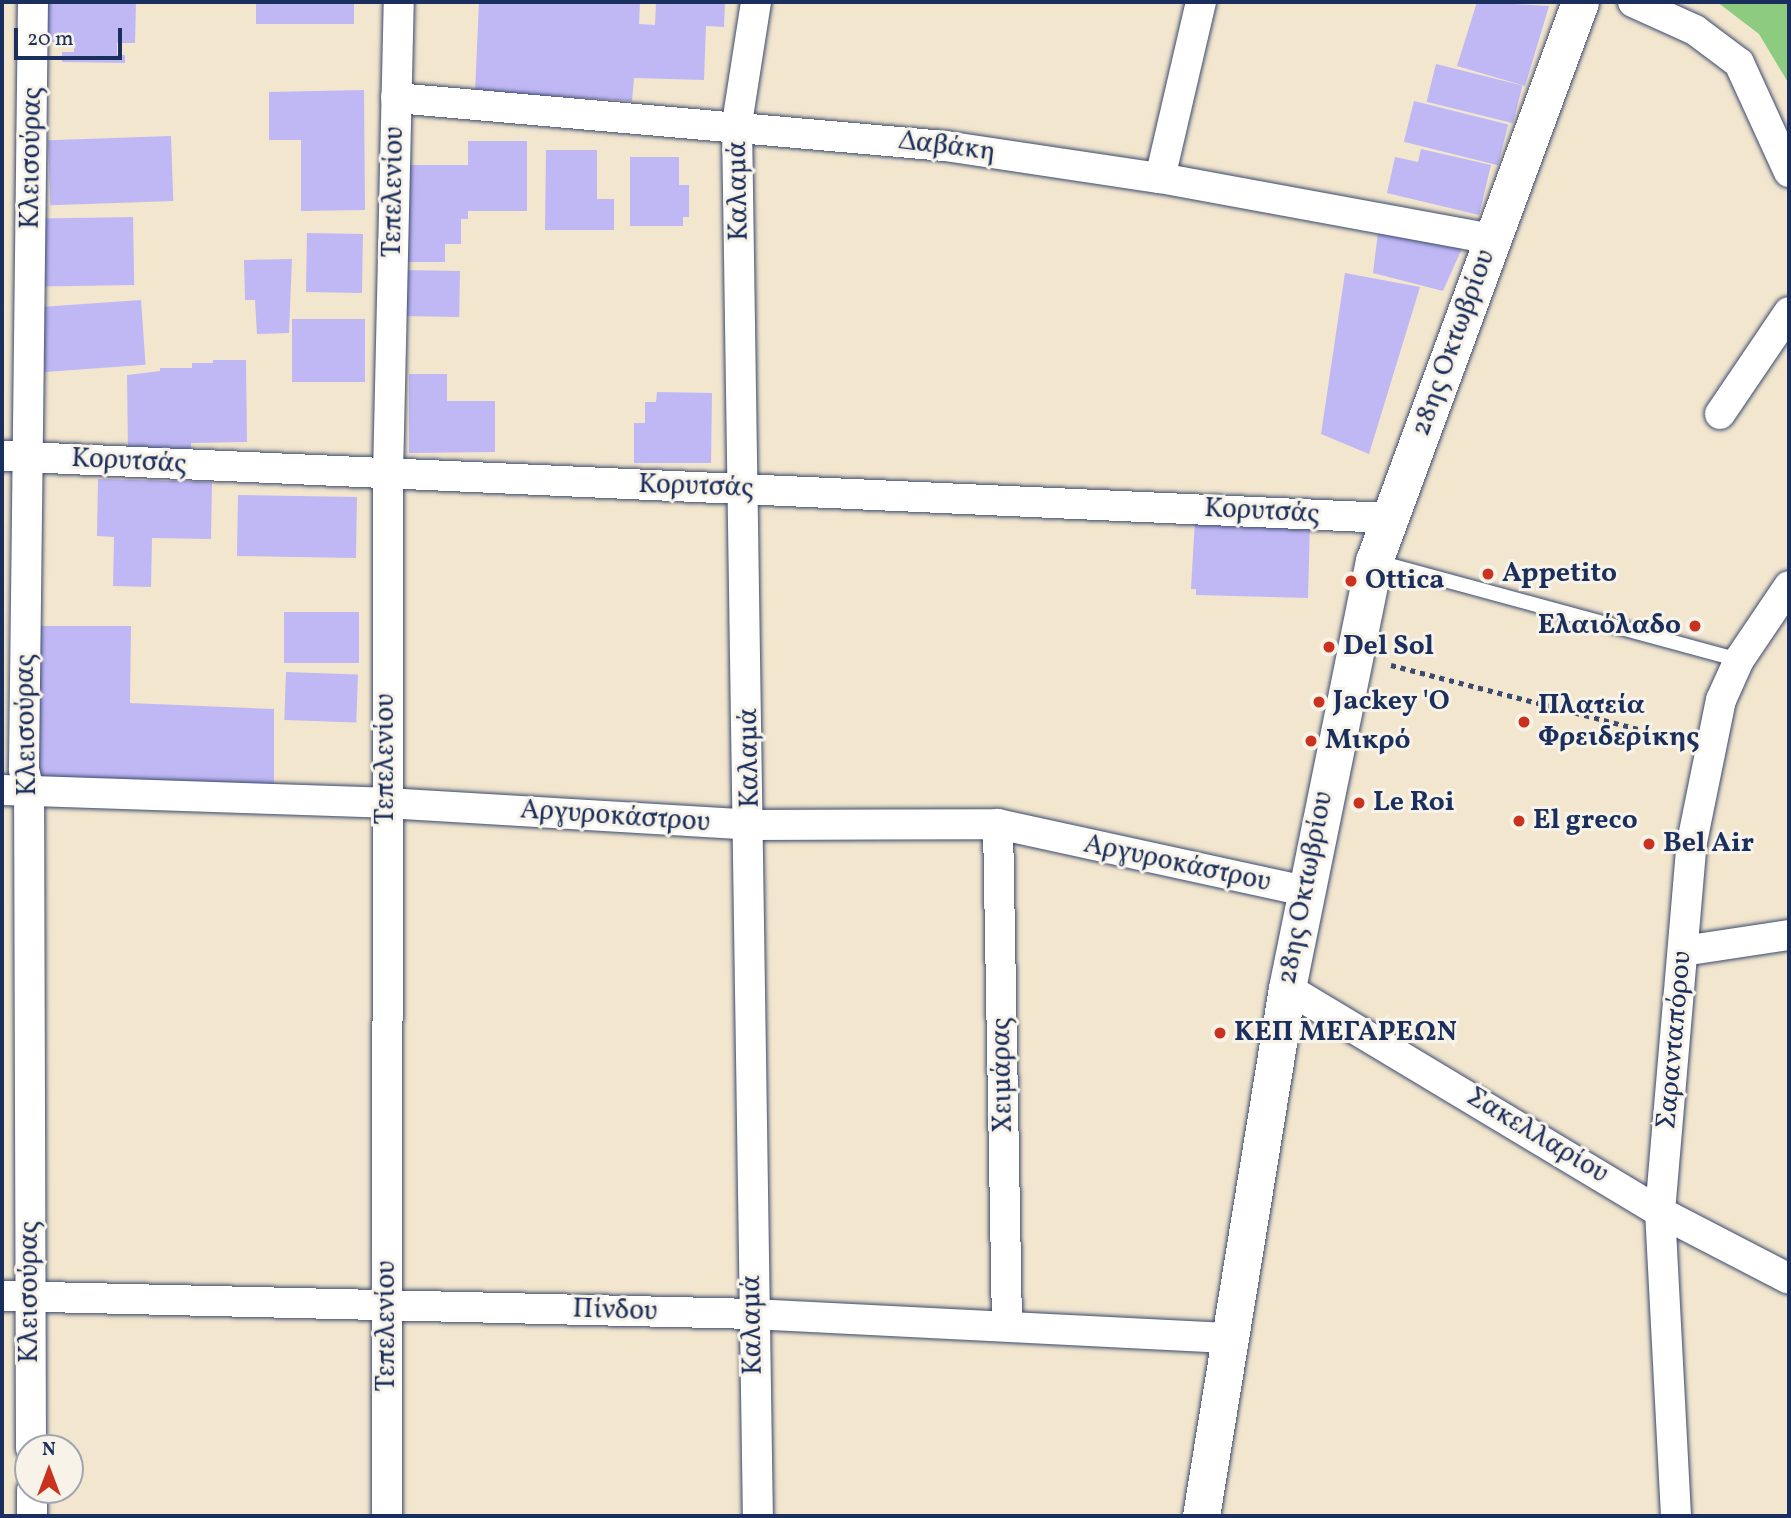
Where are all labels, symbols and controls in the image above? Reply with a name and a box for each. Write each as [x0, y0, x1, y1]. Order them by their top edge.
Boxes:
scale bar [18, 14, 126, 58]
text: 20 m [27, 25, 73, 54]
street label: Κλεισούρας [14, 87, 50, 229]
street label: Δαβάκη [896, 124, 998, 170]
street label: Τεπελενίου [376, 126, 412, 258]
street label: Καλαμά [721, 141, 757, 241]
street label: 28ης Οκτωβρίου [1405, 245, 1503, 441]
street label: Κορυτσάς [70, 442, 188, 482]
street label: Κορυτσάς [638, 468, 754, 506]
street label: Κορυτσάς [1203, 492, 1321, 532]
place label: Appetito [1502, 557, 1617, 591]
place label: Ottica [1365, 564, 1445, 598]
marker: Appetito [1480, 566, 1496, 582]
marker: Ottica [1343, 573, 1359, 589]
place label: Ελαιόλαδο [1538, 609, 1681, 643]
marker: Ελαιόλαδο [1687, 618, 1703, 634]
place label: Del Sol [1343, 630, 1434, 664]
marker: Del Sol [1321, 639, 1337, 655]
street label: Κλεισούρας [9, 654, 45, 796]
place label: Jackey 'O [1333, 685, 1450, 719]
place label: Πλατεία Φρειδερίκης [1538, 689, 1699, 755]
street label: Τεπελενίου [369, 693, 403, 825]
marker: Jackey 'O [1311, 694, 1327, 710]
street label: Καλαμά [732, 708, 768, 808]
marker: Πλατεία Φρειδερίκης [1516, 714, 1532, 730]
place label: Μικρό [1325, 724, 1410, 758]
marker: Μικρό [1303, 733, 1319, 749]
place label: Le Roi [1373, 786, 1455, 820]
street label: 28ης Οκτωβρίου [1271, 789, 1341, 987]
street label: Αργυροκάστρου [519, 794, 711, 840]
marker: Le Roi [1351, 795, 1367, 811]
place label: El greco [1533, 804, 1638, 838]
marker: El greco [1511, 813, 1527, 829]
place label: Bel Air [1663, 827, 1754, 861]
street label: Αργυροκάστρου [1080, 828, 1274, 900]
marker: Bel Air [1641, 836, 1657, 852]
street label: Σαρανταπόρου [1650, 949, 1700, 1131]
place label: ΚΕΠ ΜΕΓΑΡΕΩΝ [1234, 1016, 1457, 1050]
street label: Χειμάρας [985, 1017, 1021, 1133]
marker: ΚΕΠ ΜΕΓΑΡΕΩΝ [1212, 1025, 1228, 1041]
street label: Σακελλαρίου [1460, 1081, 1614, 1191]
street label: Κλεισούρας [13, 1221, 47, 1363]
street label: Τεπελενίου [370, 1260, 404, 1392]
street label: Καλαμά [735, 1275, 771, 1375]
street label: Πίνδου [572, 1293, 658, 1329]
north arrow [14, 1434, 84, 1504]
text: N [42, 1437, 56, 1463]

